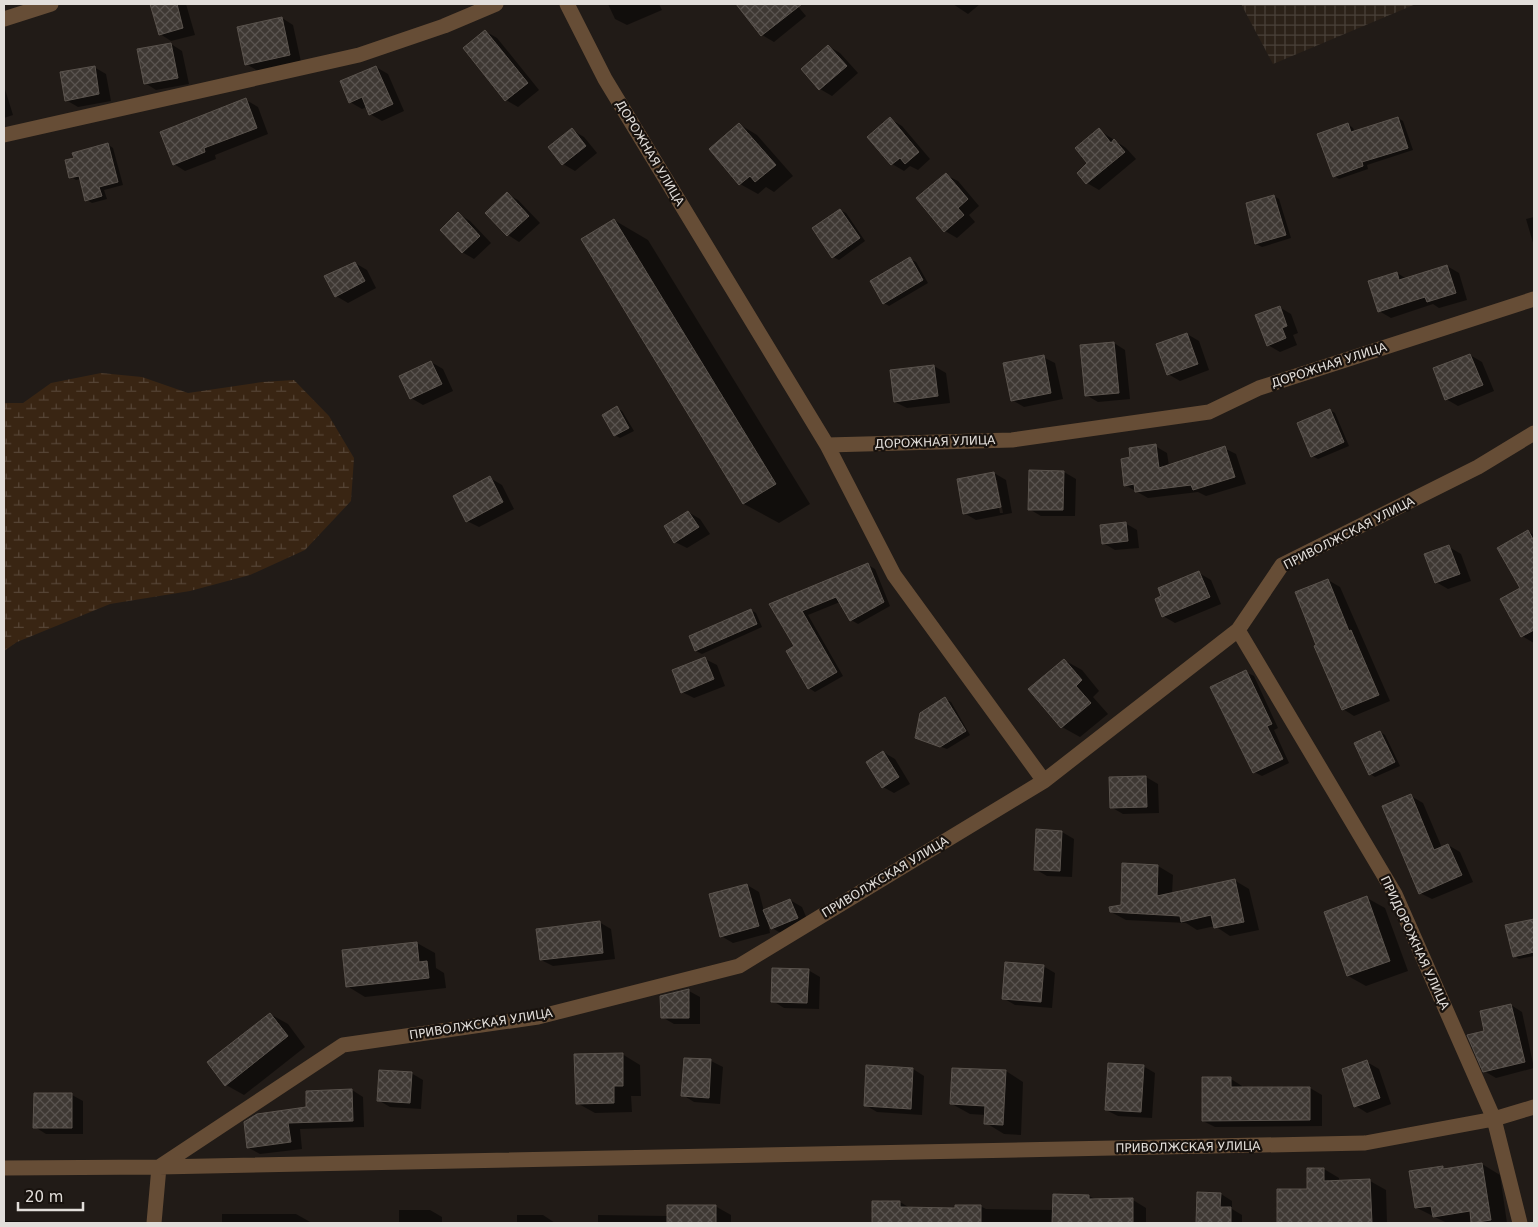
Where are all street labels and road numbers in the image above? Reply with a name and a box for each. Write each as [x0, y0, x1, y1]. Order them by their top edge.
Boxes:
street label: ДОРОЖНАЯ УЛИЦА [613, 98, 687, 209]
street label: ДОРОЖНАЯ УЛИЦА [1269, 339, 1389, 390]
street label: ДОРОЖНАЯ УЛИЦА [874, 433, 996, 451]
street label: ПРИВОЛЖСКАЯ УЛИЦА [1281, 494, 1417, 572]
street label: ПРИВОЛЖСКАЯ УЛИЦА [819, 833, 951, 920]
street label: ПРИДОРОЖНАЯ УЛИЦА [1378, 874, 1453, 1013]
street label: ПРИВОЛЖСКАЯ УЛИЦА [408, 1006, 554, 1042]
street label: ПРИВОЛЖСКАЯ УЛИЦА [1115, 1139, 1261, 1155]

